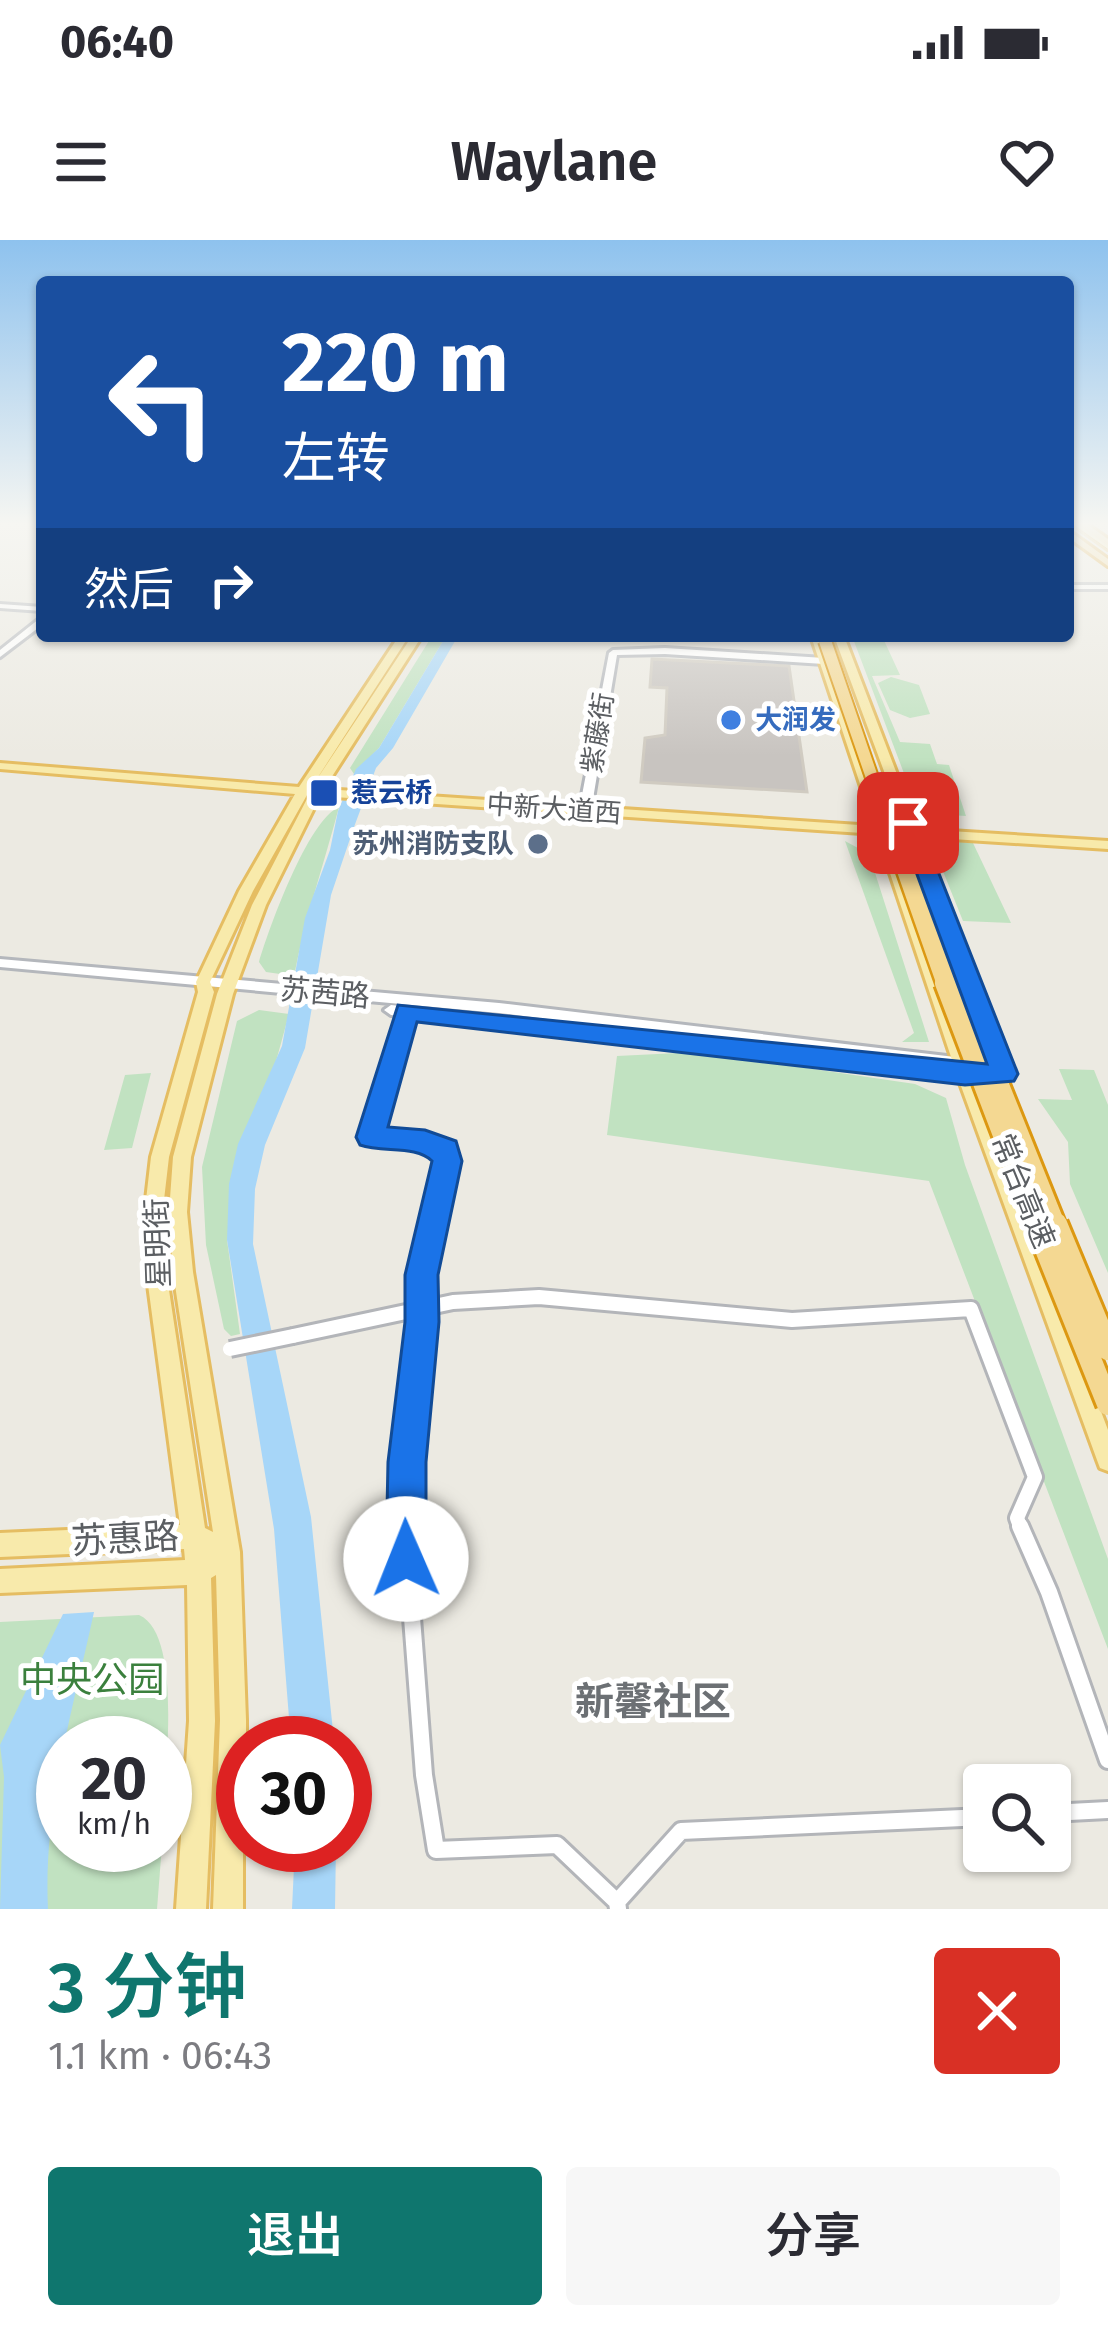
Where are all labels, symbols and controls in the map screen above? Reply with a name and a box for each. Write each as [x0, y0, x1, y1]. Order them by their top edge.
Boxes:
text: 06:40 [60, 15, 174, 69]
icon: menu [48, 129, 114, 195]
icon: heart [994, 129, 1060, 195]
text: Waylane [451, 130, 657, 194]
text: 220 m [282, 312, 509, 413]
icon: left [84, 324, 240, 480]
text: 左转 [282, 427, 390, 491]
icon: right [198, 552, 264, 618]
text: 然后 [84, 563, 174, 617]
street label: 紫藤街 [576, 690, 620, 776]
place label: 大润发 [755, 704, 836, 736]
marker: 大润发 [718, 707, 744, 733]
pin [857, 772, 959, 874]
marker: 惹云桥 [308, 777, 340, 809]
place label: 惹云桥 [351, 777, 432, 809]
street label: 中新大道西 [486, 788, 622, 830]
icon: arrive [875, 790, 941, 856]
place label: 苏州消防支队 [352, 828, 514, 860]
marker: 苏州消防支队 [525, 831, 551, 857]
street label: 苏茜路 [279, 971, 371, 1015]
street label: 常台高速 [984, 1129, 1062, 1253]
street label: 星明街 [138, 1197, 178, 1289]
position arrow [343, 1496, 469, 1622]
street label: 苏惠路 [70, 1514, 180, 1564]
park label: 中央公园 [20, 1658, 164, 1702]
district label: 新馨社区 [575, 1679, 731, 1725]
speed limit sign: 30 [216, 1716, 372, 1872]
text: 20 [81, 1743, 147, 1815]
map controls [963, 1764, 1071, 1872]
button: search [963, 1764, 1071, 1872]
text: km/h [77, 1806, 151, 1842]
text: 3 分钟 [48, 1945, 247, 2031]
button: close [934, 1948, 1060, 2074]
text: 1.1 km · 06:43 [48, 2033, 272, 2079]
button: 退出 [48, 2167, 542, 2305]
button: 分享 [566, 2167, 1060, 2305]

